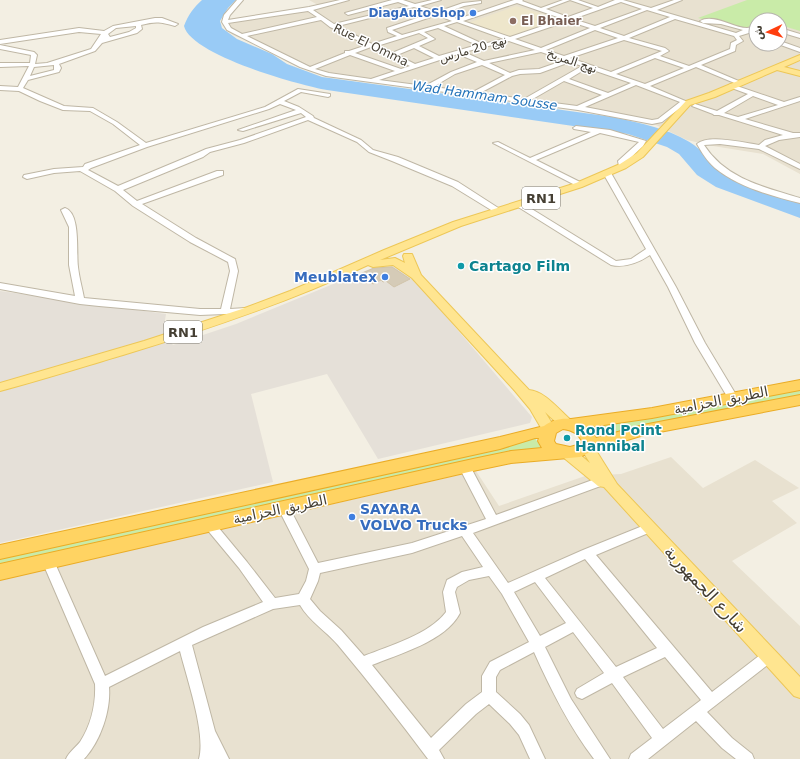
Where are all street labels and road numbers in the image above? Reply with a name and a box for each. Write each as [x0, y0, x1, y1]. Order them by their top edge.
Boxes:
street label: Rue El Omma [331, 21, 411, 69]
street label: نهج 20 مارس [437, 33, 509, 66]
street label: نهج المريخ [545, 46, 599, 77]
road number: RN1 [522, 187, 560, 209]
road number: RN1 [164, 321, 202, 343]
street label: الطريق الحزامية [673, 383, 770, 418]
street label: الطريق الحزامية [232, 491, 329, 528]
street label: شارع الجمهورية [660, 541, 752, 638]

